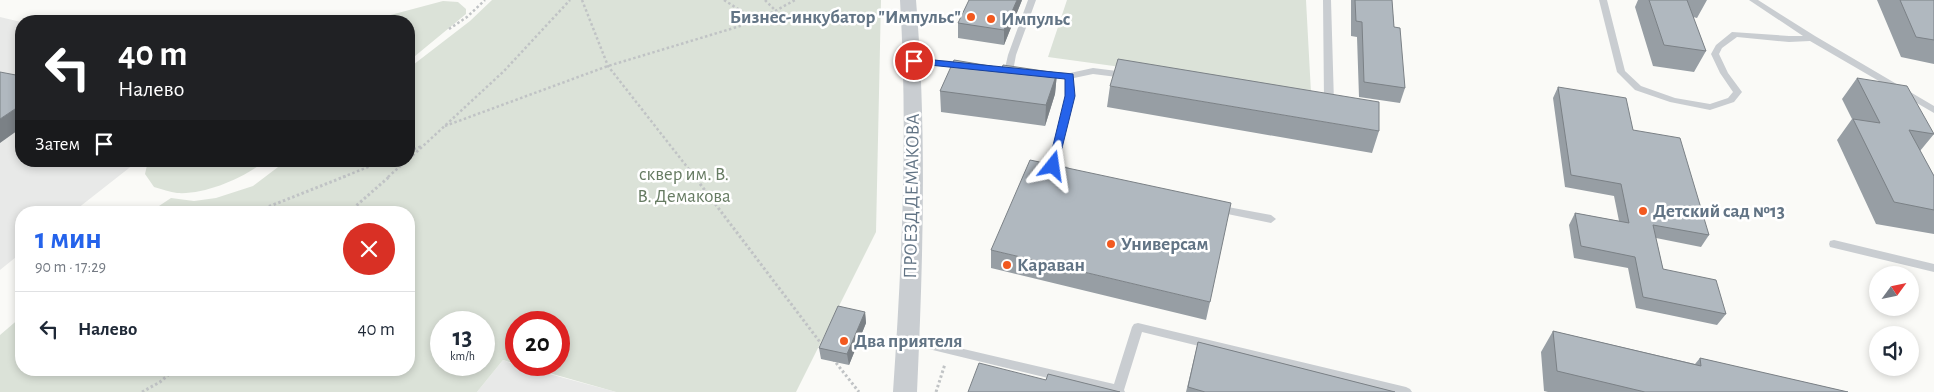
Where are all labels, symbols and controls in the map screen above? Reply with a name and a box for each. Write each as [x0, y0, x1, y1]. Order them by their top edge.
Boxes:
place label: Бизнес-инкубатор "Импульс" [730, 8, 961, 27]
place label: Импульс [1001, 10, 1071, 29]
marker: Бизнес-инкубатор "Импульс" [965, 11, 977, 23]
marker: Импульс [985, 13, 997, 25]
icon: left [35, 35, 100, 100]
text: 40 m [118, 37, 187, 72]
pin [893, 40, 935, 82]
icon: arrive [900, 47, 928, 75]
text: Налево [118, 78, 184, 100]
street label: ПРОЕЗД ДЕМАКОВА [901, 113, 923, 279]
icon: arrive [90, 130, 118, 158]
text: Затем [35, 135, 80, 154]
position arrow [1026, 139, 1078, 191]
park label: сквер им. В. В. Демакова [637, 165, 731, 206]
place label: Детский сад №13 [1653, 202, 1785, 221]
marker: Детский сад №13 [1637, 205, 1649, 217]
button: close [343, 223, 395, 275]
text: 1 мин [35, 224, 102, 254]
place label: Универсам [1121, 235, 1208, 254]
marker: Универсам [1105, 238, 1117, 250]
place label: Караван [1017, 256, 1085, 275]
text: 90 m · 17:29 [35, 259, 106, 275]
marker: Караван [1001, 259, 1013, 271]
north arrow [1869, 266, 1919, 316]
map controls [1869, 266, 1919, 376]
speed limit sign: 20 [505, 311, 570, 376]
icon: left [35, 315, 63, 343]
text: Налево [78, 320, 137, 339]
text: 40 m [357, 320, 395, 339]
text: 13 [453, 325, 472, 350]
button: sound [1869, 326, 1919, 376]
place label: Два приятеля [854, 332, 963, 351]
marker: Два приятеля [838, 335, 850, 347]
text: km/h [450, 350, 475, 362]

